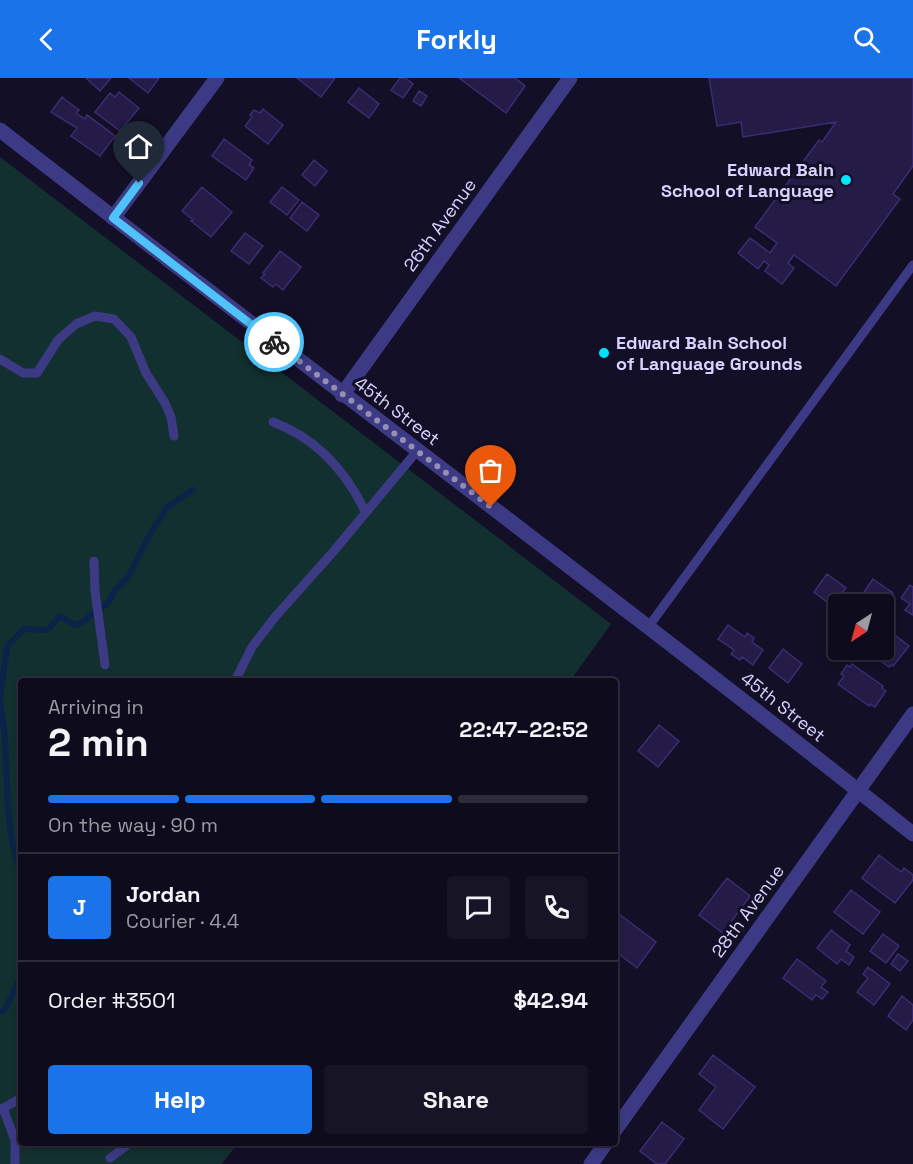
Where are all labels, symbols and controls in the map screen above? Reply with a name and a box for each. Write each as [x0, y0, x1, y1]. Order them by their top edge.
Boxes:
text: Forkly [416, 22, 497, 57]
icon: back [30, 23, 63, 56]
icon: search [850, 23, 883, 56]
pin [113, 121, 164, 183]
icon: home [122, 130, 155, 163]
place label: Edward Bain School of Language [661, 158, 834, 202]
marker: Edward Bain School of Language [839, 173, 853, 187]
street label: 26th Avenue [398, 174, 481, 276]
courier [244, 312, 304, 372]
icon: bike [258, 326, 291, 359]
place label: Edward Bain School of Language Grounds [616, 331, 802, 375]
marker: Edward Bain School of Language Grounds [597, 346, 611, 360]
street label: 45th Street [350, 371, 445, 450]
pin [465, 445, 516, 507]
icon: bag [474, 454, 507, 487]
north arrow [828, 594, 894, 660]
map controls [828, 594, 894, 660]
street label: 45th Street [736, 666, 830, 747]
text: Arriving in [48, 694, 144, 720]
text: 22:47–22:52 [459, 715, 588, 743]
text: 2 min [48, 718, 149, 767]
text: On the way · 90 m [48, 812, 218, 838]
street label: 28th Avenue [706, 860, 789, 962]
button: chat [447, 876, 510, 939]
button: phone [525, 876, 588, 939]
text: Jordan [126, 880, 201, 908]
text: J [73, 893, 86, 921]
text: Courier · 4.4 [126, 908, 239, 934]
text: Order #3501 [48, 986, 175, 1014]
text: $42.94 [514, 986, 588, 1014]
button: Help [48, 1065, 312, 1134]
button: Share [324, 1065, 588, 1134]

